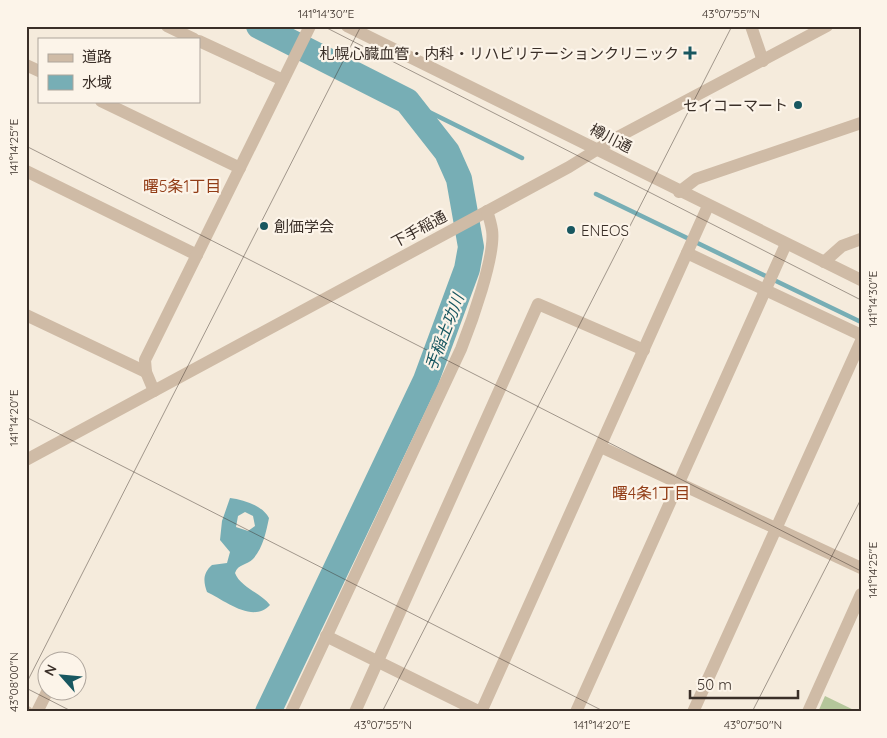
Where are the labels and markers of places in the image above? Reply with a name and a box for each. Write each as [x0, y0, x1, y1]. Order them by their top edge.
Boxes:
place label: 札幌心臓血管・内科・リハビリテーションクリニック [319, 44, 679, 63]
marker: 札幌心臓血管・内科・リハビリテーションクリニック [683, 46, 697, 60]
place label: セイコーマート [683, 96, 788, 115]
marker: セイコーマート [792, 99, 804, 111]
place label: 創価学会 [274, 217, 334, 236]
marker: 創価学会 [258, 220, 270, 232]
place label: ENEOS [581, 221, 629, 240]
marker: ENEOS [565, 224, 577, 236]

